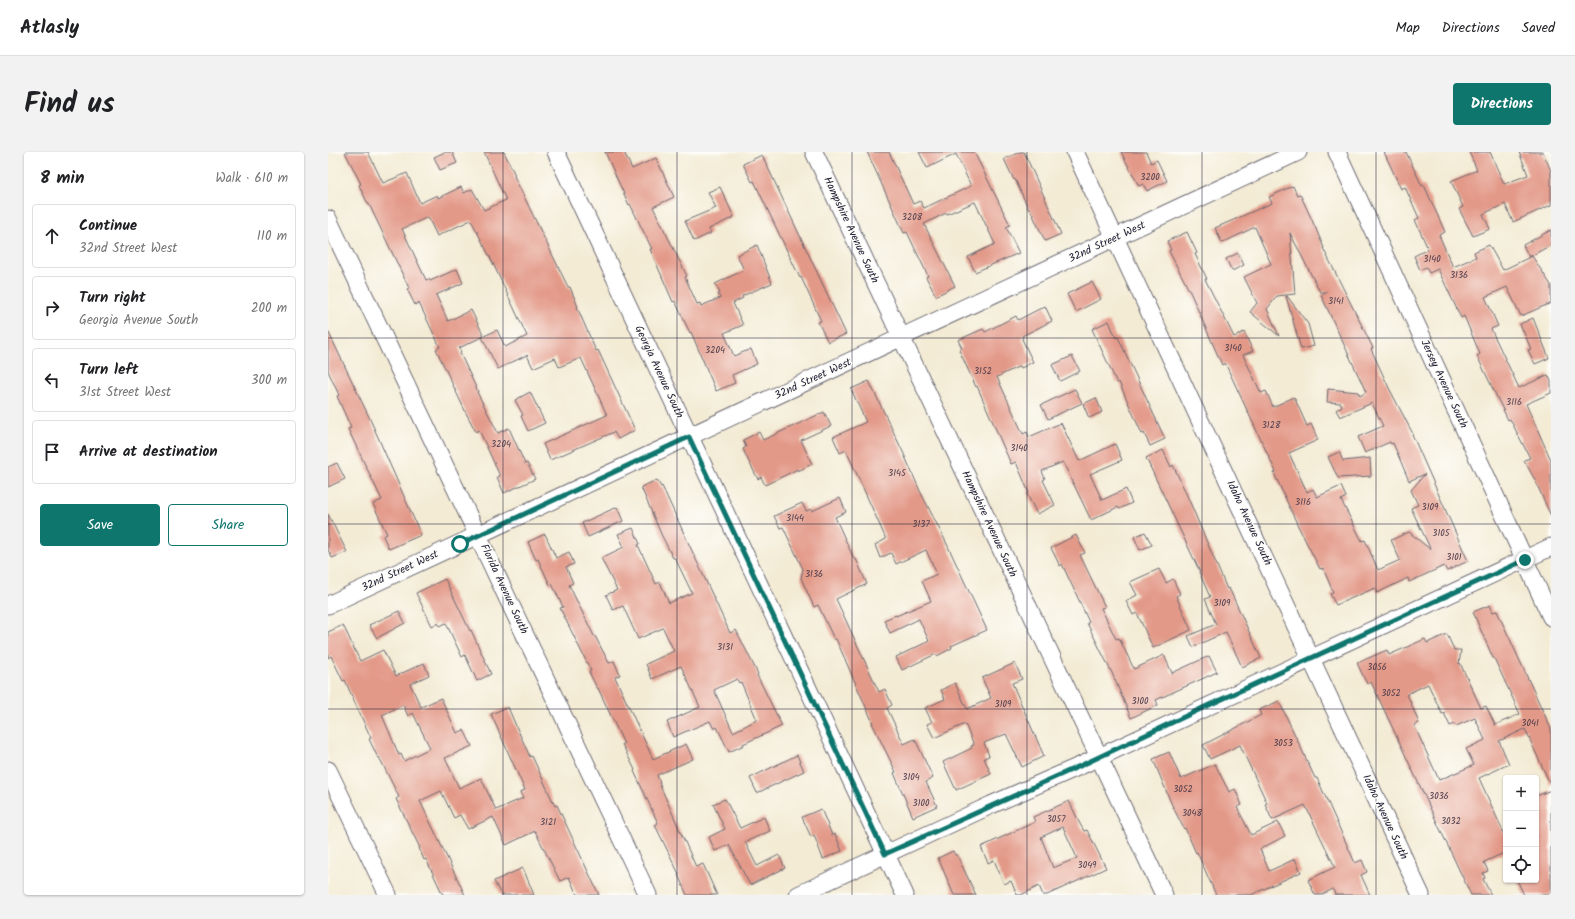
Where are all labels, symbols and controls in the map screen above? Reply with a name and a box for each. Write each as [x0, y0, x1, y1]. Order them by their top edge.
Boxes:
text: Atlasly [20, 13, 79, 43]
text: Map [1395, 17, 1420, 39]
text: Directions [1442, 17, 1500, 39]
text: Saved [1522, 17, 1555, 39]
text: Find us [24, 82, 115, 127]
button: Directions [1453, 83, 1551, 125]
text: 8 min [40, 165, 84, 192]
text: Walk · 610 m [216, 168, 288, 189]
house number: 3200 [1140, 170, 1160, 185]
street label: Hampshire Avenue South [818, 174, 884, 286]
house number: 3208 [902, 210, 923, 225]
text: Continue [79, 214, 137, 238]
street label: 32nd Street West [1065, 216, 1149, 268]
icon: ahead [41, 225, 63, 247]
text: 110 m [257, 226, 287, 247]
text: 32nd Street West [79, 238, 177, 259]
house number: 3140 [1423, 252, 1441, 267]
house number: 3136 [1450, 268, 1468, 283]
text: Turn right [79, 286, 146, 310]
house number: 3141 [1328, 294, 1344, 309]
icon: right [41, 297, 63, 319]
text: 200 m [251, 298, 287, 319]
text: Georgia Avenue South [79, 310, 198, 331]
street label: Georgia Avenue South [630, 323, 688, 422]
street label: Jersey Avenue South [1416, 337, 1472, 431]
house number: 3140 [1224, 341, 1242, 356]
house number: 3204 [705, 343, 725, 358]
street label: 32nd Street West [771, 353, 855, 405]
text: Turn left [79, 358, 139, 382]
house number: 3152 [974, 364, 992, 379]
icon: left [41, 369, 63, 391]
text: 300 m [251, 370, 287, 391]
text: 31st Street West [79, 382, 171, 403]
house number: 3116 [1506, 395, 1522, 410]
house number: 3128 [1262, 418, 1281, 433]
house number: 3204 [491, 437, 511, 452]
text: Arrive at destination [79, 440, 218, 464]
icon: arrive [41, 441, 63, 463]
house number: 3140 [1010, 441, 1028, 456]
house number: 3145 [888, 466, 907, 481]
street label: Hampshire Avenue South [956, 468, 1022, 580]
street label: Idaho Avenue South [1221, 477, 1277, 569]
house number: 3116 [1295, 495, 1311, 510]
house number: 3109 [1422, 500, 1439, 515]
button: Save [40, 504, 160, 546]
button: Share [168, 504, 288, 546]
house number: 3144 [786, 511, 804, 526]
house number: 3137 [912, 517, 930, 532]
house number: 3105 [1432, 526, 1451, 541]
route start [451, 535, 469, 553]
street label: Florida Avenue South [475, 541, 533, 637]
street label: 32nd Street West [358, 545, 442, 597]
house number: 3101 [1446, 550, 1462, 565]
route end [1516, 551, 1534, 569]
house number: 3136 [805, 567, 823, 582]
house number: 3109 [1214, 596, 1231, 611]
house number: 3131 [717, 640, 733, 655]
house number: 3056 [1367, 660, 1387, 675]
house number: 3052 [1381, 686, 1401, 701]
house number: 3100 [1132, 694, 1149, 709]
house number: 3109 [995, 697, 1012, 712]
house number: 3041 [1521, 716, 1539, 731]
house number: 3053 [1273, 736, 1293, 751]
house number: 3104 [902, 770, 920, 785]
street label: Idaho Avenue South [1357, 771, 1413, 863]
map controls [1503, 775, 1539, 883]
button: + [1503, 775, 1539, 811]
house number: 3052 [1173, 782, 1193, 797]
house number: 3036 [1429, 789, 1449, 804]
house number: 3100 [913, 796, 930, 811]
house number: 3048 [1182, 806, 1203, 821]
button: − [1503, 811, 1539, 847]
house number: 3057 [1047, 812, 1066, 827]
house number: 3032 [1441, 814, 1461, 829]
house number: 3121 [540, 815, 556, 830]
button: locate [1503, 847, 1539, 883]
house number: 3049 [1078, 858, 1097, 873]

